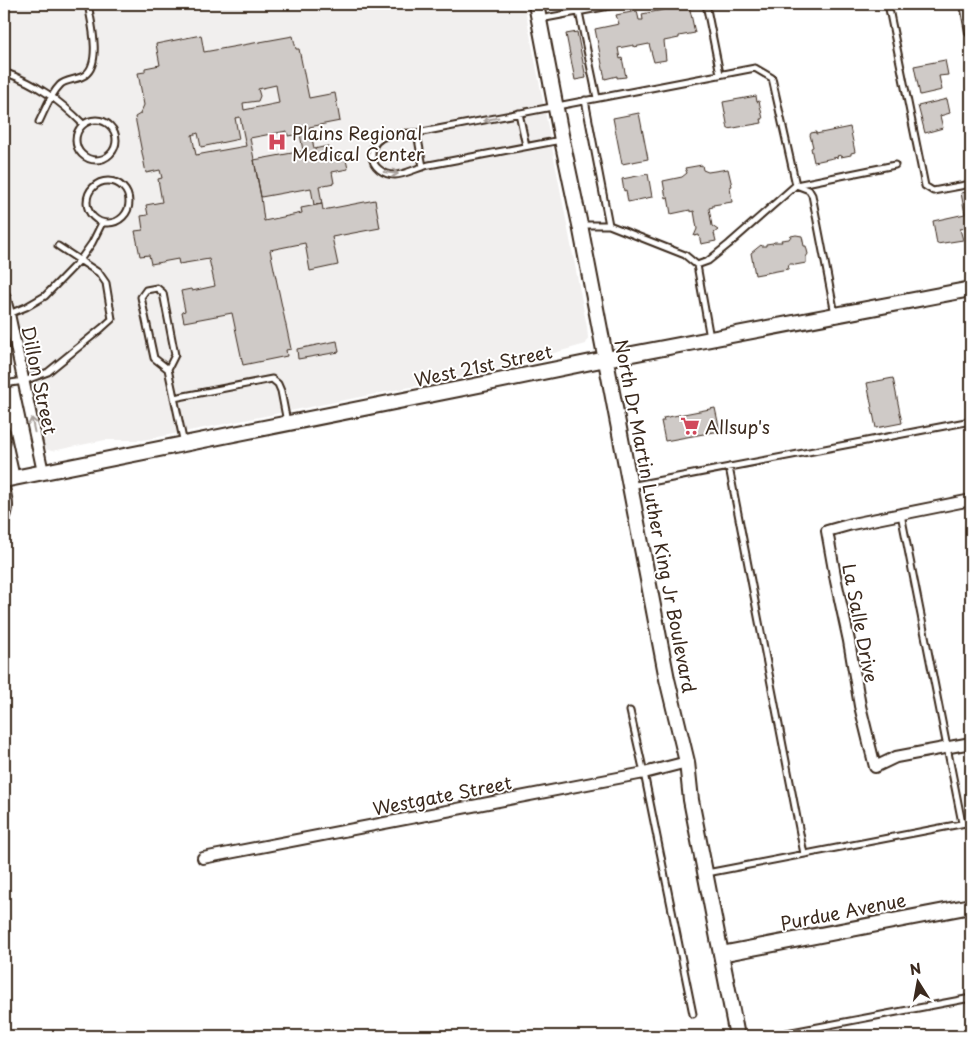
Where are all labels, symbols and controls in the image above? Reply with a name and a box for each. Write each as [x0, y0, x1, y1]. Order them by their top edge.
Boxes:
one-way arrow [483, 114, 499, 124]
place label: Plains Regional Medical Center [292, 119, 425, 167]
hospital icon: Plains Regional Medical Center [266, 131, 288, 153]
one-way arrow [382, 168, 398, 178]
street label: Dillon Street [15, 323, 65, 437]
street label: West 21st Street [411, 337, 555, 393]
street label: North Dr Martin Luther King Jr Boulevard [608, 337, 704, 695]
place label: Allsup's [705, 413, 770, 440]
supermarket icon: Allsup's [679, 415, 701, 437]
one-way arrow [28, 417, 37, 433]
street label: La Salle Drive [836, 561, 886, 685]
street label: Westgate Street [370, 768, 514, 822]
street label: Purdue Avenue [778, 886, 908, 936]
text: N [908, 957, 923, 980]
north arrow [892, 958, 942, 1008]

